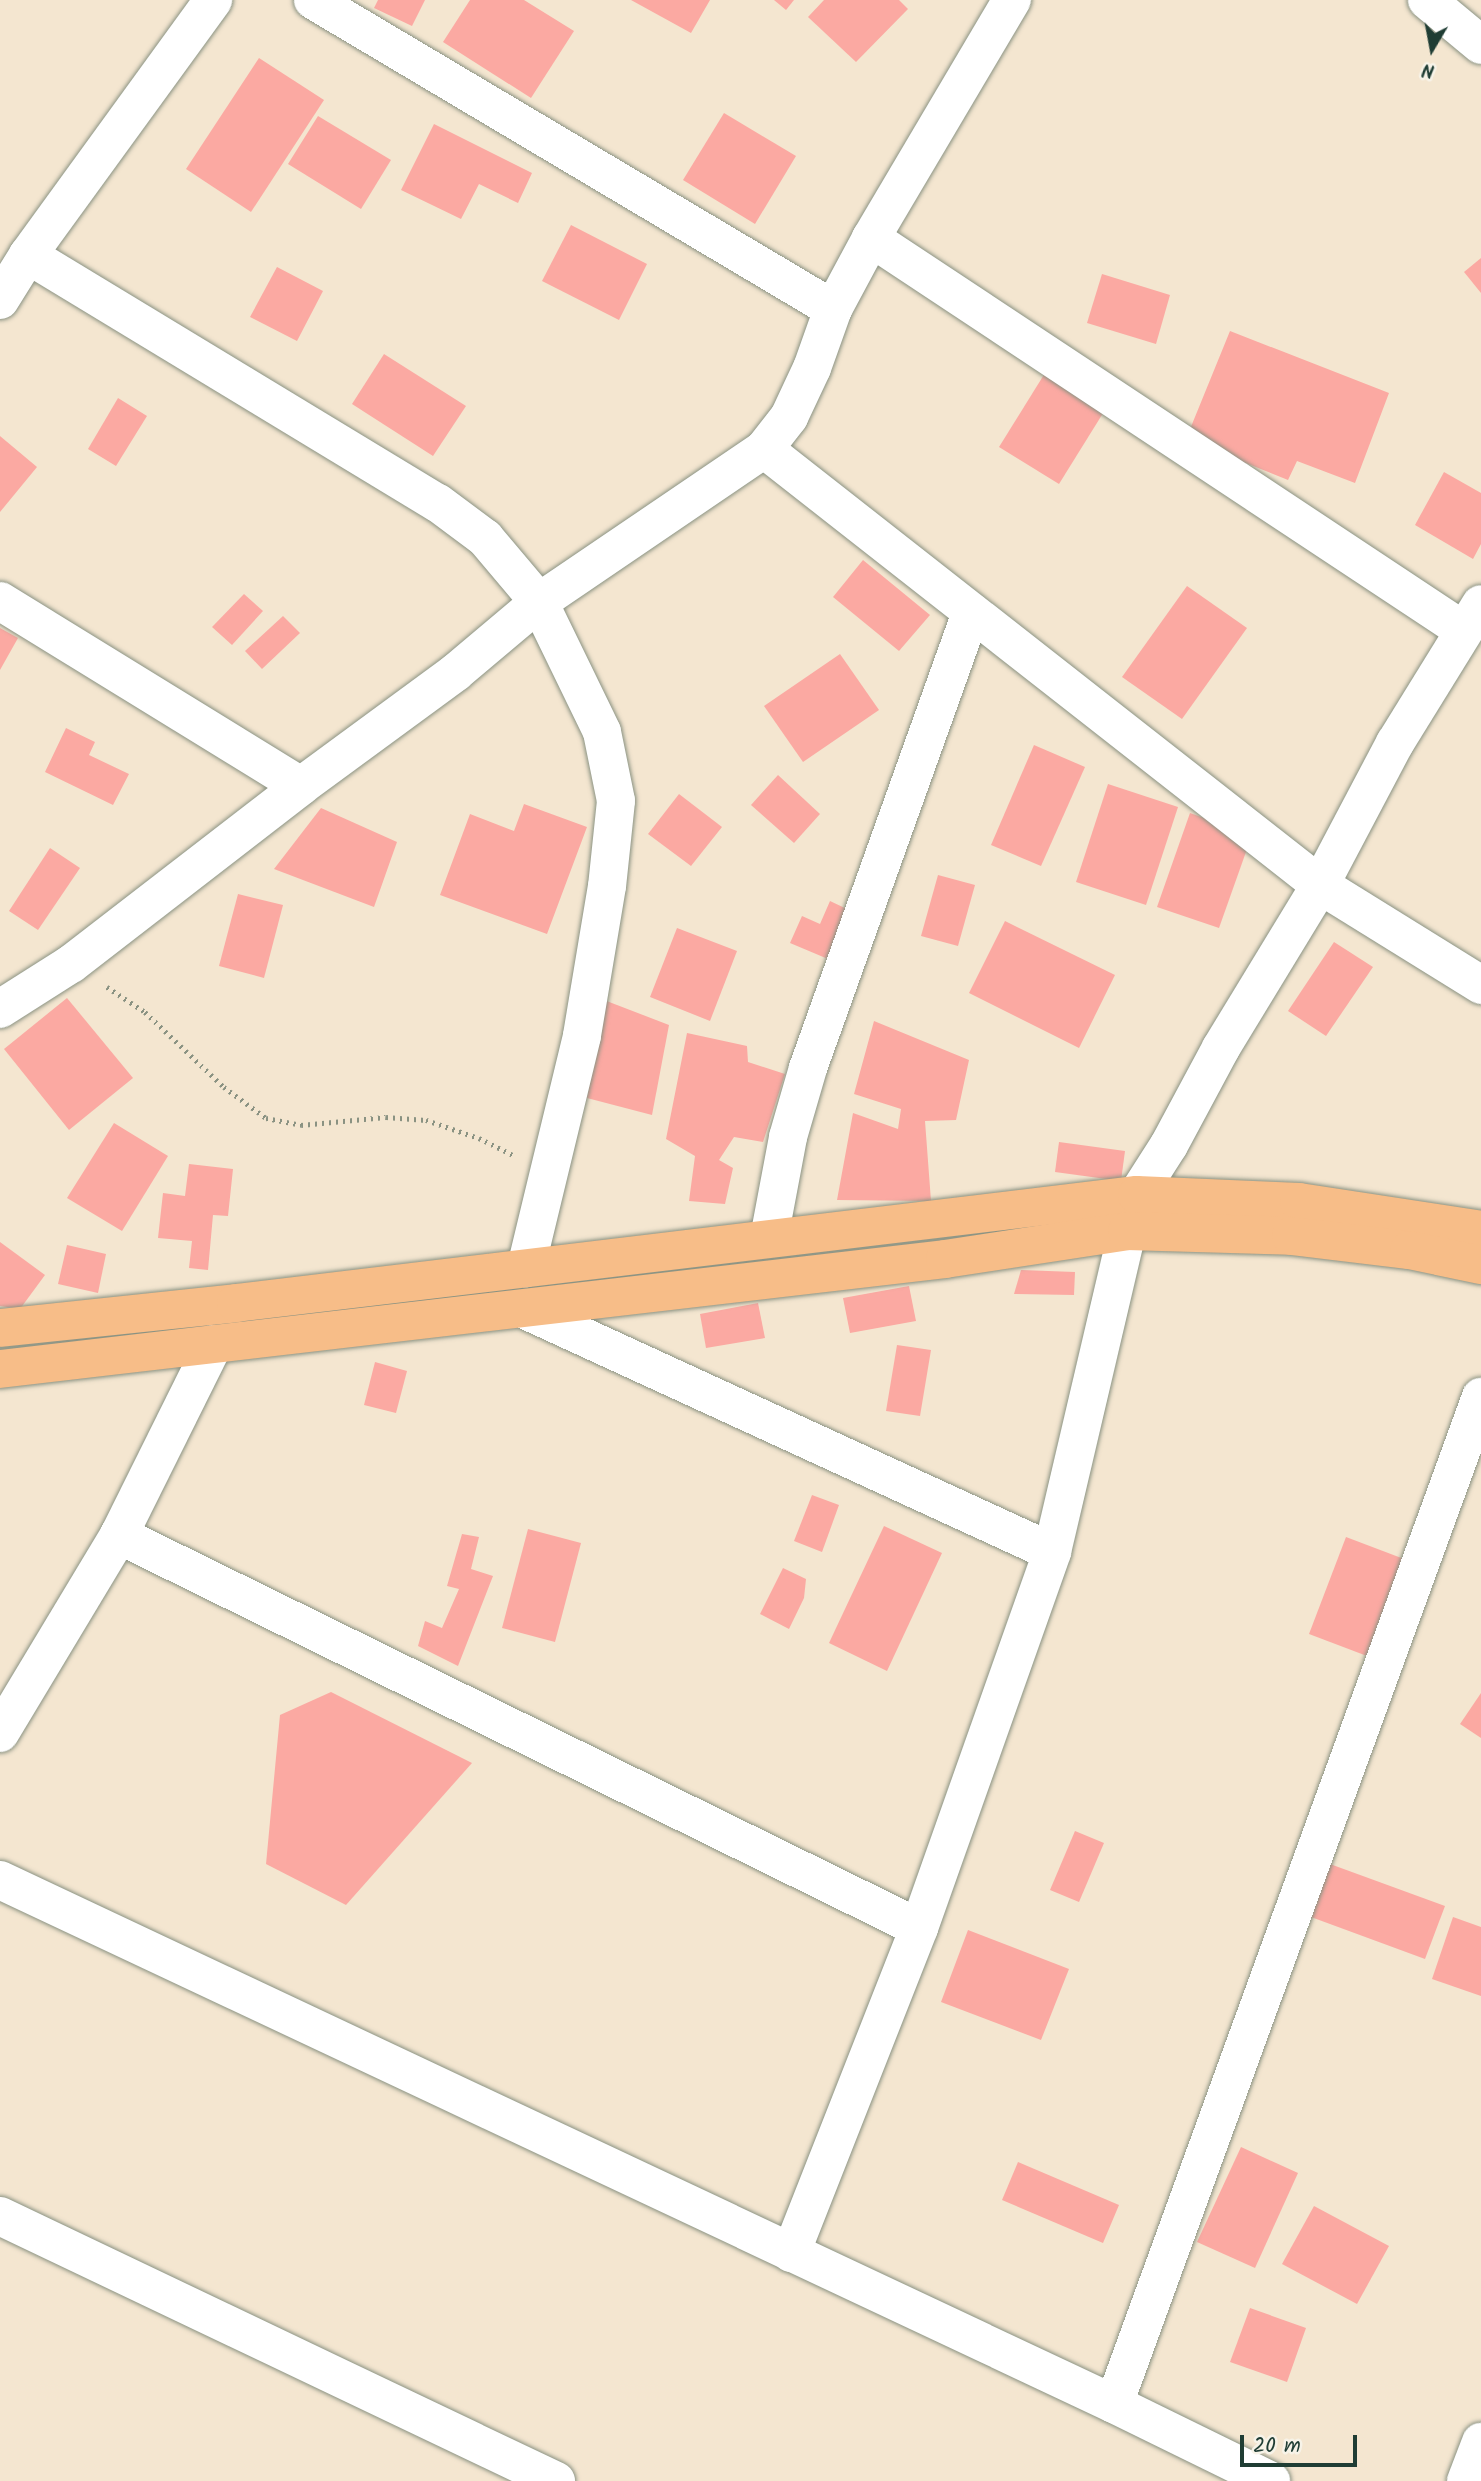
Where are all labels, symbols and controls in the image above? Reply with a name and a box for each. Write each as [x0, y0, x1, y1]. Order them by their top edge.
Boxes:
north arrow [1397, 14, 1467, 84]
text: N [1420, 54, 1437, 85]
scale bar [1243, 2422, 1360, 2466]
text: 20 m [1253, 2430, 1301, 2463]

